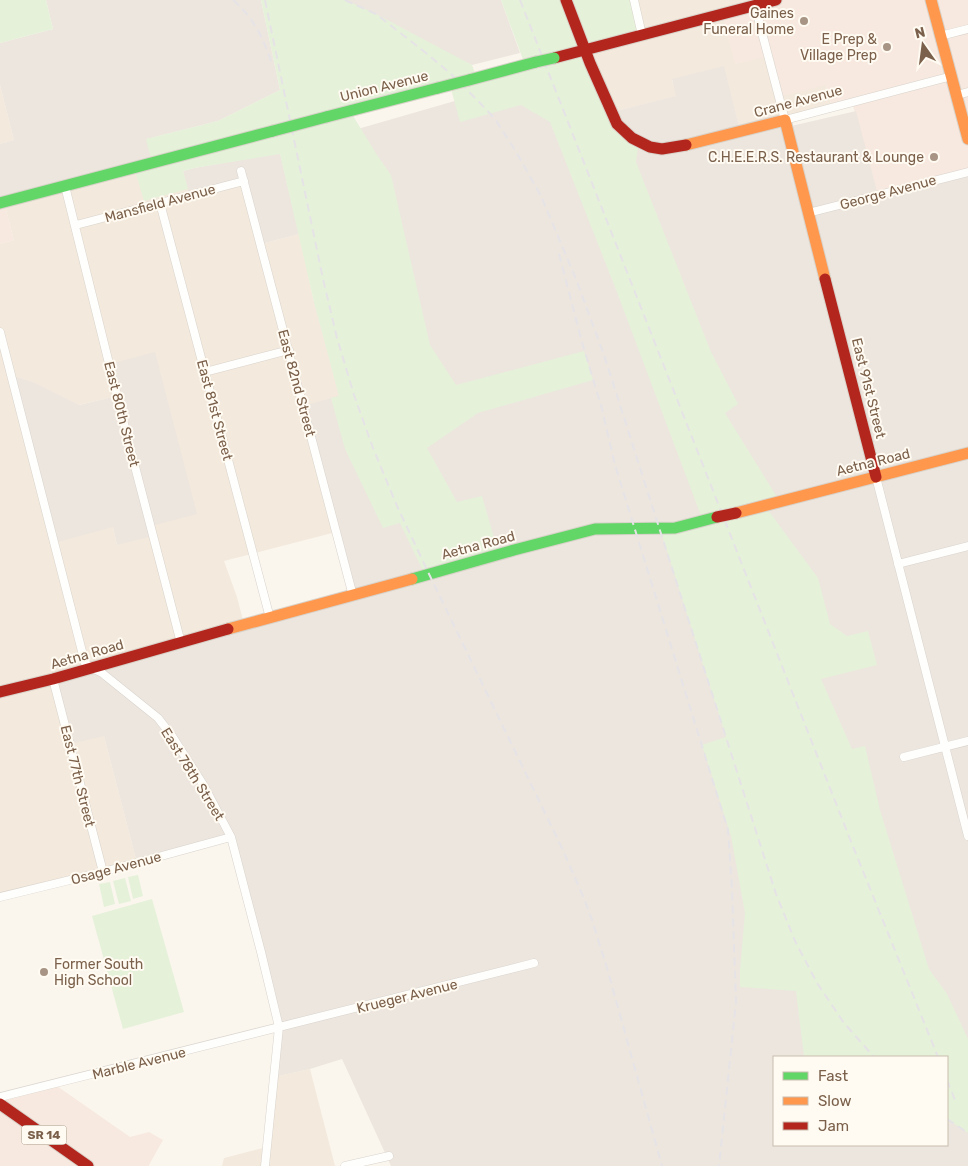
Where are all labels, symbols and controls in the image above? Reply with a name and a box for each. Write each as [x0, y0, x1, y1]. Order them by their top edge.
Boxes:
place label: Gaines Funeral Home [703, 5, 794, 38]
marker: Gaines Funeral Home [798, 15, 810, 27]
north arrow [898, 20, 948, 70]
text: N [913, 23, 927, 42]
place label: E Prep & Village Prep [800, 31, 877, 64]
marker: E Prep & Village Prep [881, 41, 893, 53]
street label: Union Avenue [338, 67, 430, 106]
street label: Crane Avenue [752, 81, 844, 121]
place label: C.H.E.E.R.S. Restaurant & Lounge [708, 149, 924, 166]
marker: C.H.E.E.R.S. Restaurant & Lounge [928, 151, 940, 163]
street label: George Avenue [838, 171, 938, 213]
street label: Mansfield Avenue [103, 181, 217, 226]
street label: East 82nd Street [274, 328, 319, 439]
street label: East 91st Street [848, 336, 889, 441]
street label: East 81st Street [193, 358, 236, 463]
street label: East 80th Street [100, 360, 143, 469]
street label: Aetna Road [834, 445, 912, 480]
street label: Aetna Road [440, 528, 517, 563]
street label: Aetna Road [49, 636, 126, 673]
street label: East 77th Street [57, 723, 99, 829]
street label: East 78th Street [157, 725, 228, 824]
street label: Osage Avenue [69, 848, 163, 889]
place label: Former South High School [54, 956, 143, 989]
marker: Former South High School [38, 966, 50, 978]
street label: Krueger Avenue [355, 976, 459, 1017]
street label: Marble Avenue [91, 1044, 188, 1083]
legend [773, 1056, 948, 1146]
text: Fast [818, 1067, 848, 1085]
text: Slow [818, 1092, 851, 1110]
text: Jam [818, 1117, 849, 1135]
road number: SR 14 [22, 1126, 66, 1144]

